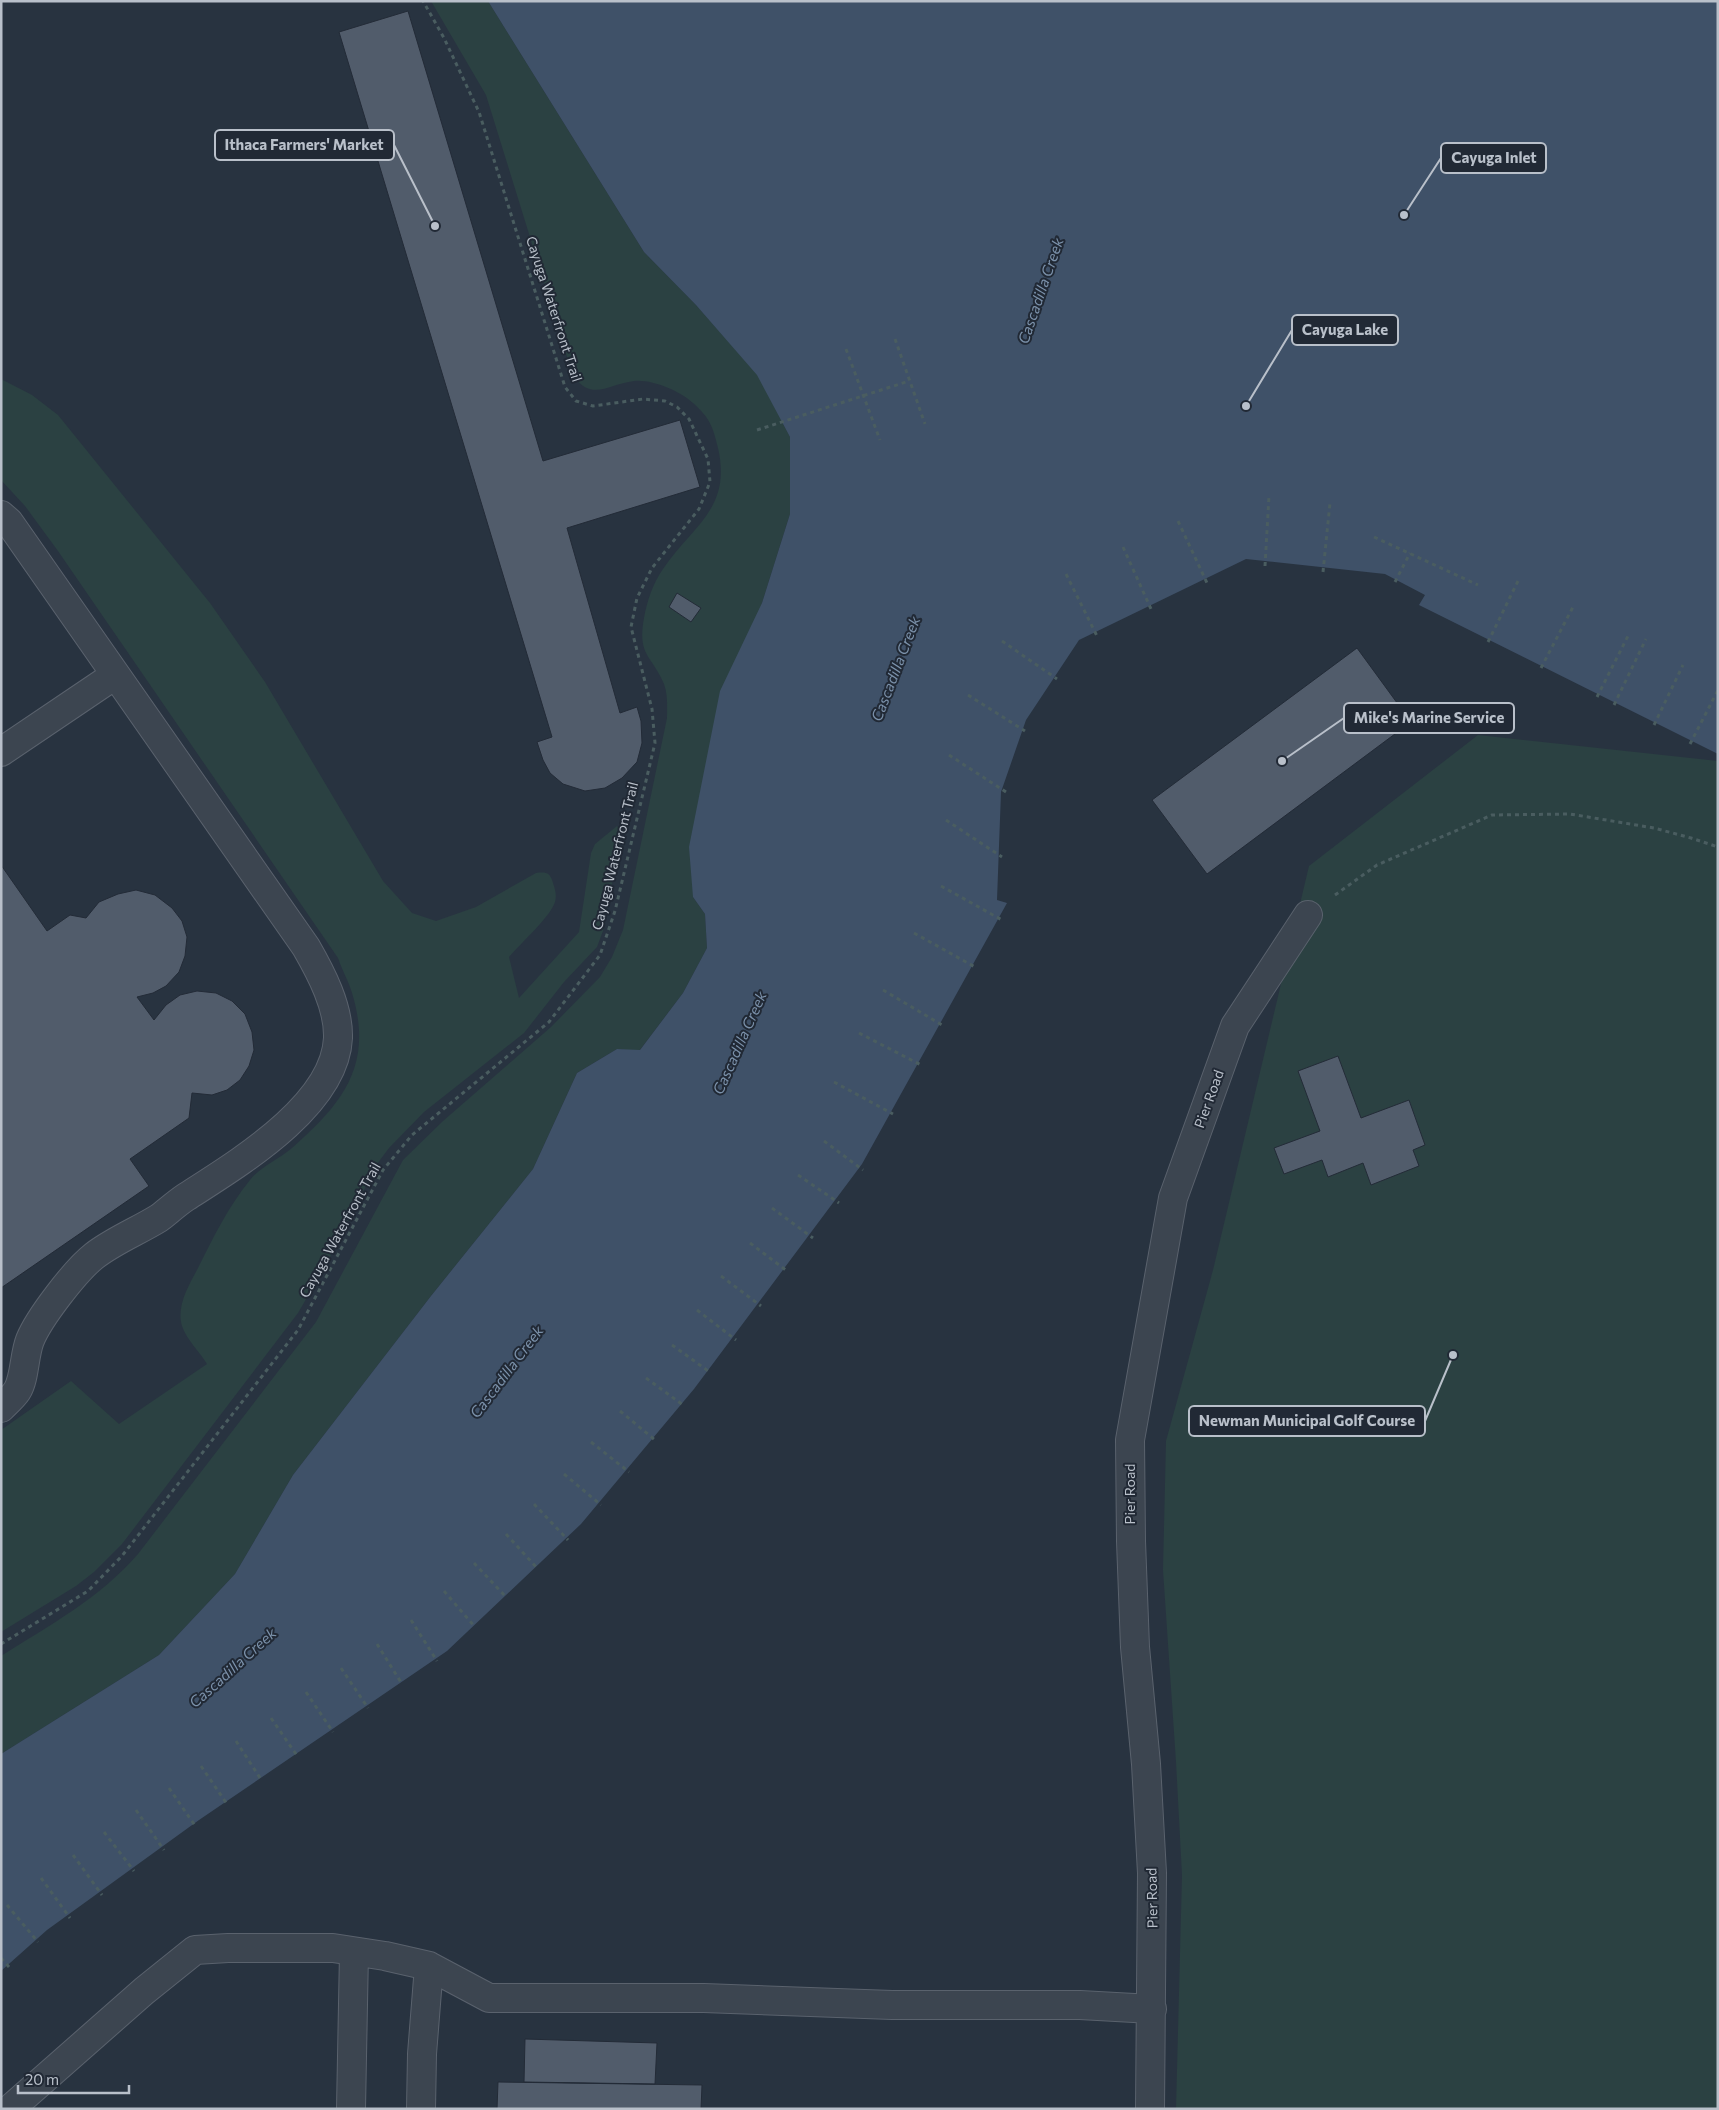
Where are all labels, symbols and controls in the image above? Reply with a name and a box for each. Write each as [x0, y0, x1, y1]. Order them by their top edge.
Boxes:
callout: Ithaca Farmers' Market [215, 130, 394, 160]
text: Ithaca Farmers' Market [224, 135, 384, 153]
callout: Cayuga Inlet [1441, 143, 1546, 173]
text: Cayuga Inlet [1451, 148, 1537, 166]
street label: Cayuga Waterfront Trail [523, 234, 586, 384]
water label: Cascadilla Creek [1013, 234, 1067, 346]
callout: Cayuga Lake [1292, 315, 1398, 345]
text: Cayuga Lake [1302, 320, 1388, 338]
water label: Cascadilla Creek [867, 613, 924, 724]
callout: Mike's Marine Service [1344, 703, 1514, 733]
text: Mike's Marine Service [1354, 708, 1504, 726]
street label: Cayuga Waterfront Trail [588, 780, 641, 932]
water label: Cascadilla Creek [708, 987, 770, 1097]
street label: Pier Road [1190, 1067, 1227, 1130]
street label: Cayuga Waterfront Trail [295, 1159, 384, 1300]
water label: Cascadilla Creek [466, 1321, 547, 1421]
callout: Newman Municipal Golf Course [1189, 1406, 1425, 1436]
text: Newman Municipal Golf Course [1199, 1411, 1415, 1429]
street label: Pier Road [1121, 1464, 1138, 1524]
water label: Cascadilla Creek [185, 1623, 280, 1711]
street label: Pier Road [1142, 1867, 1161, 1929]
scale bar [18, 2062, 129, 2094]
text: 20 m [25, 2070, 59, 2088]

